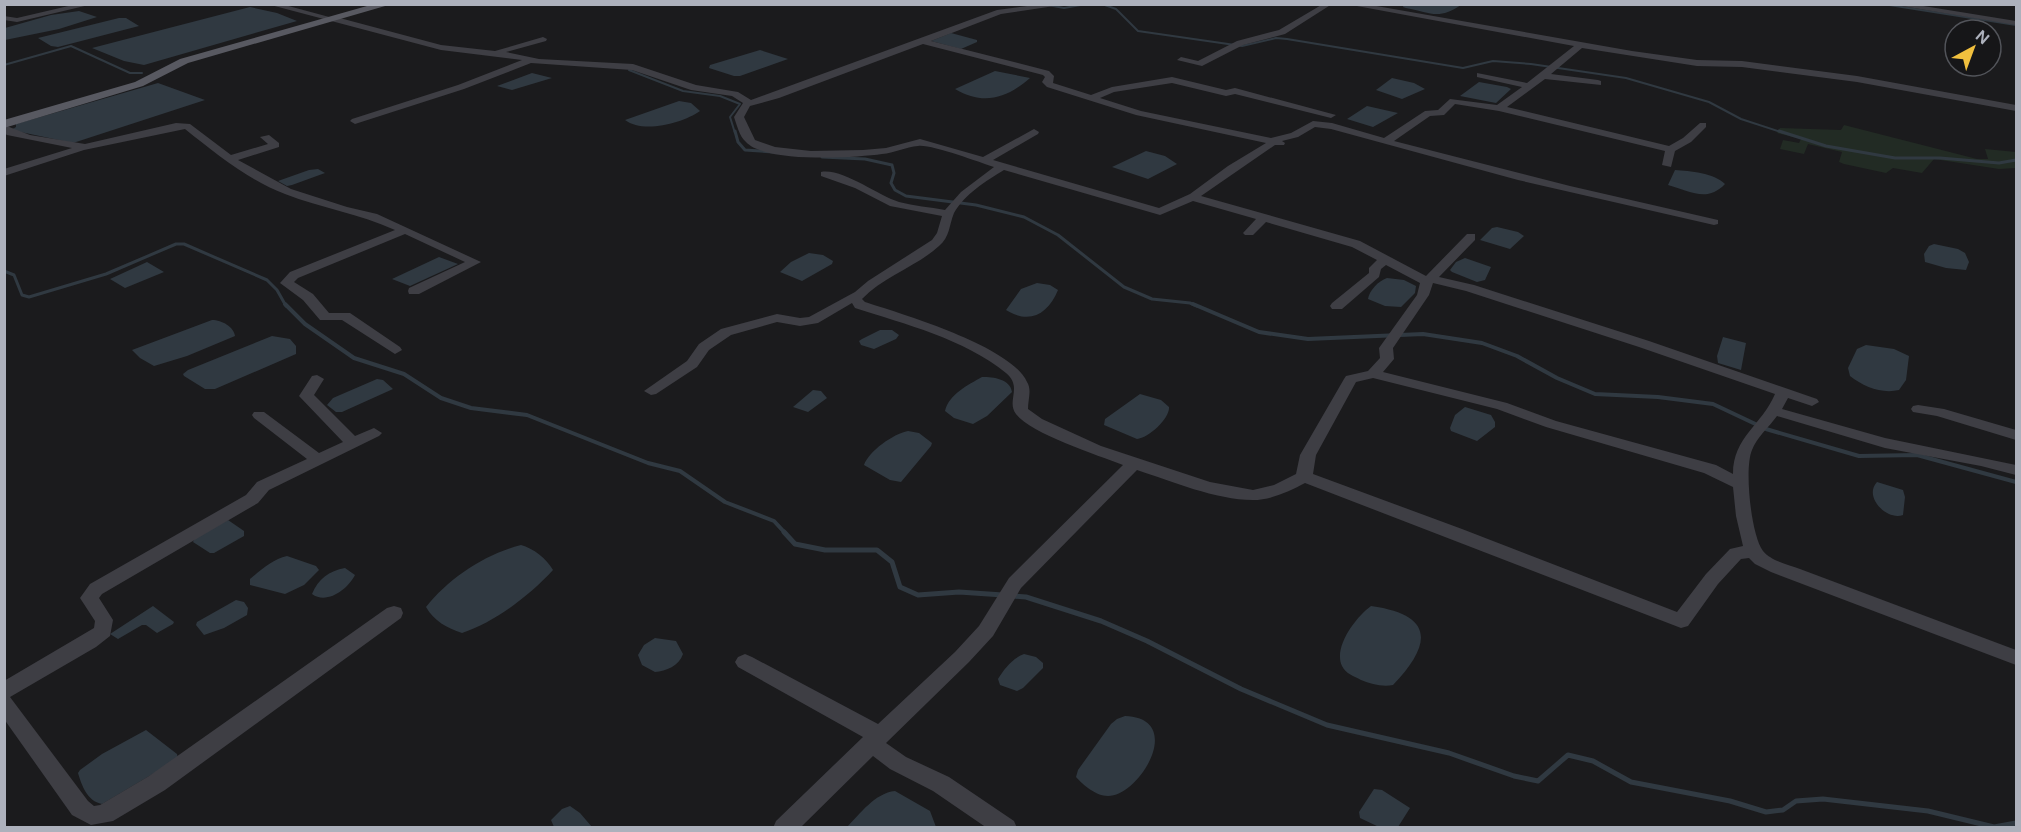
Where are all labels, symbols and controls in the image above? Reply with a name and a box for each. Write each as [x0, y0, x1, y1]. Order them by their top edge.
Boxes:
north arrow [1943, 18, 2003, 78]
text: N [1971, 25, 1994, 49]

